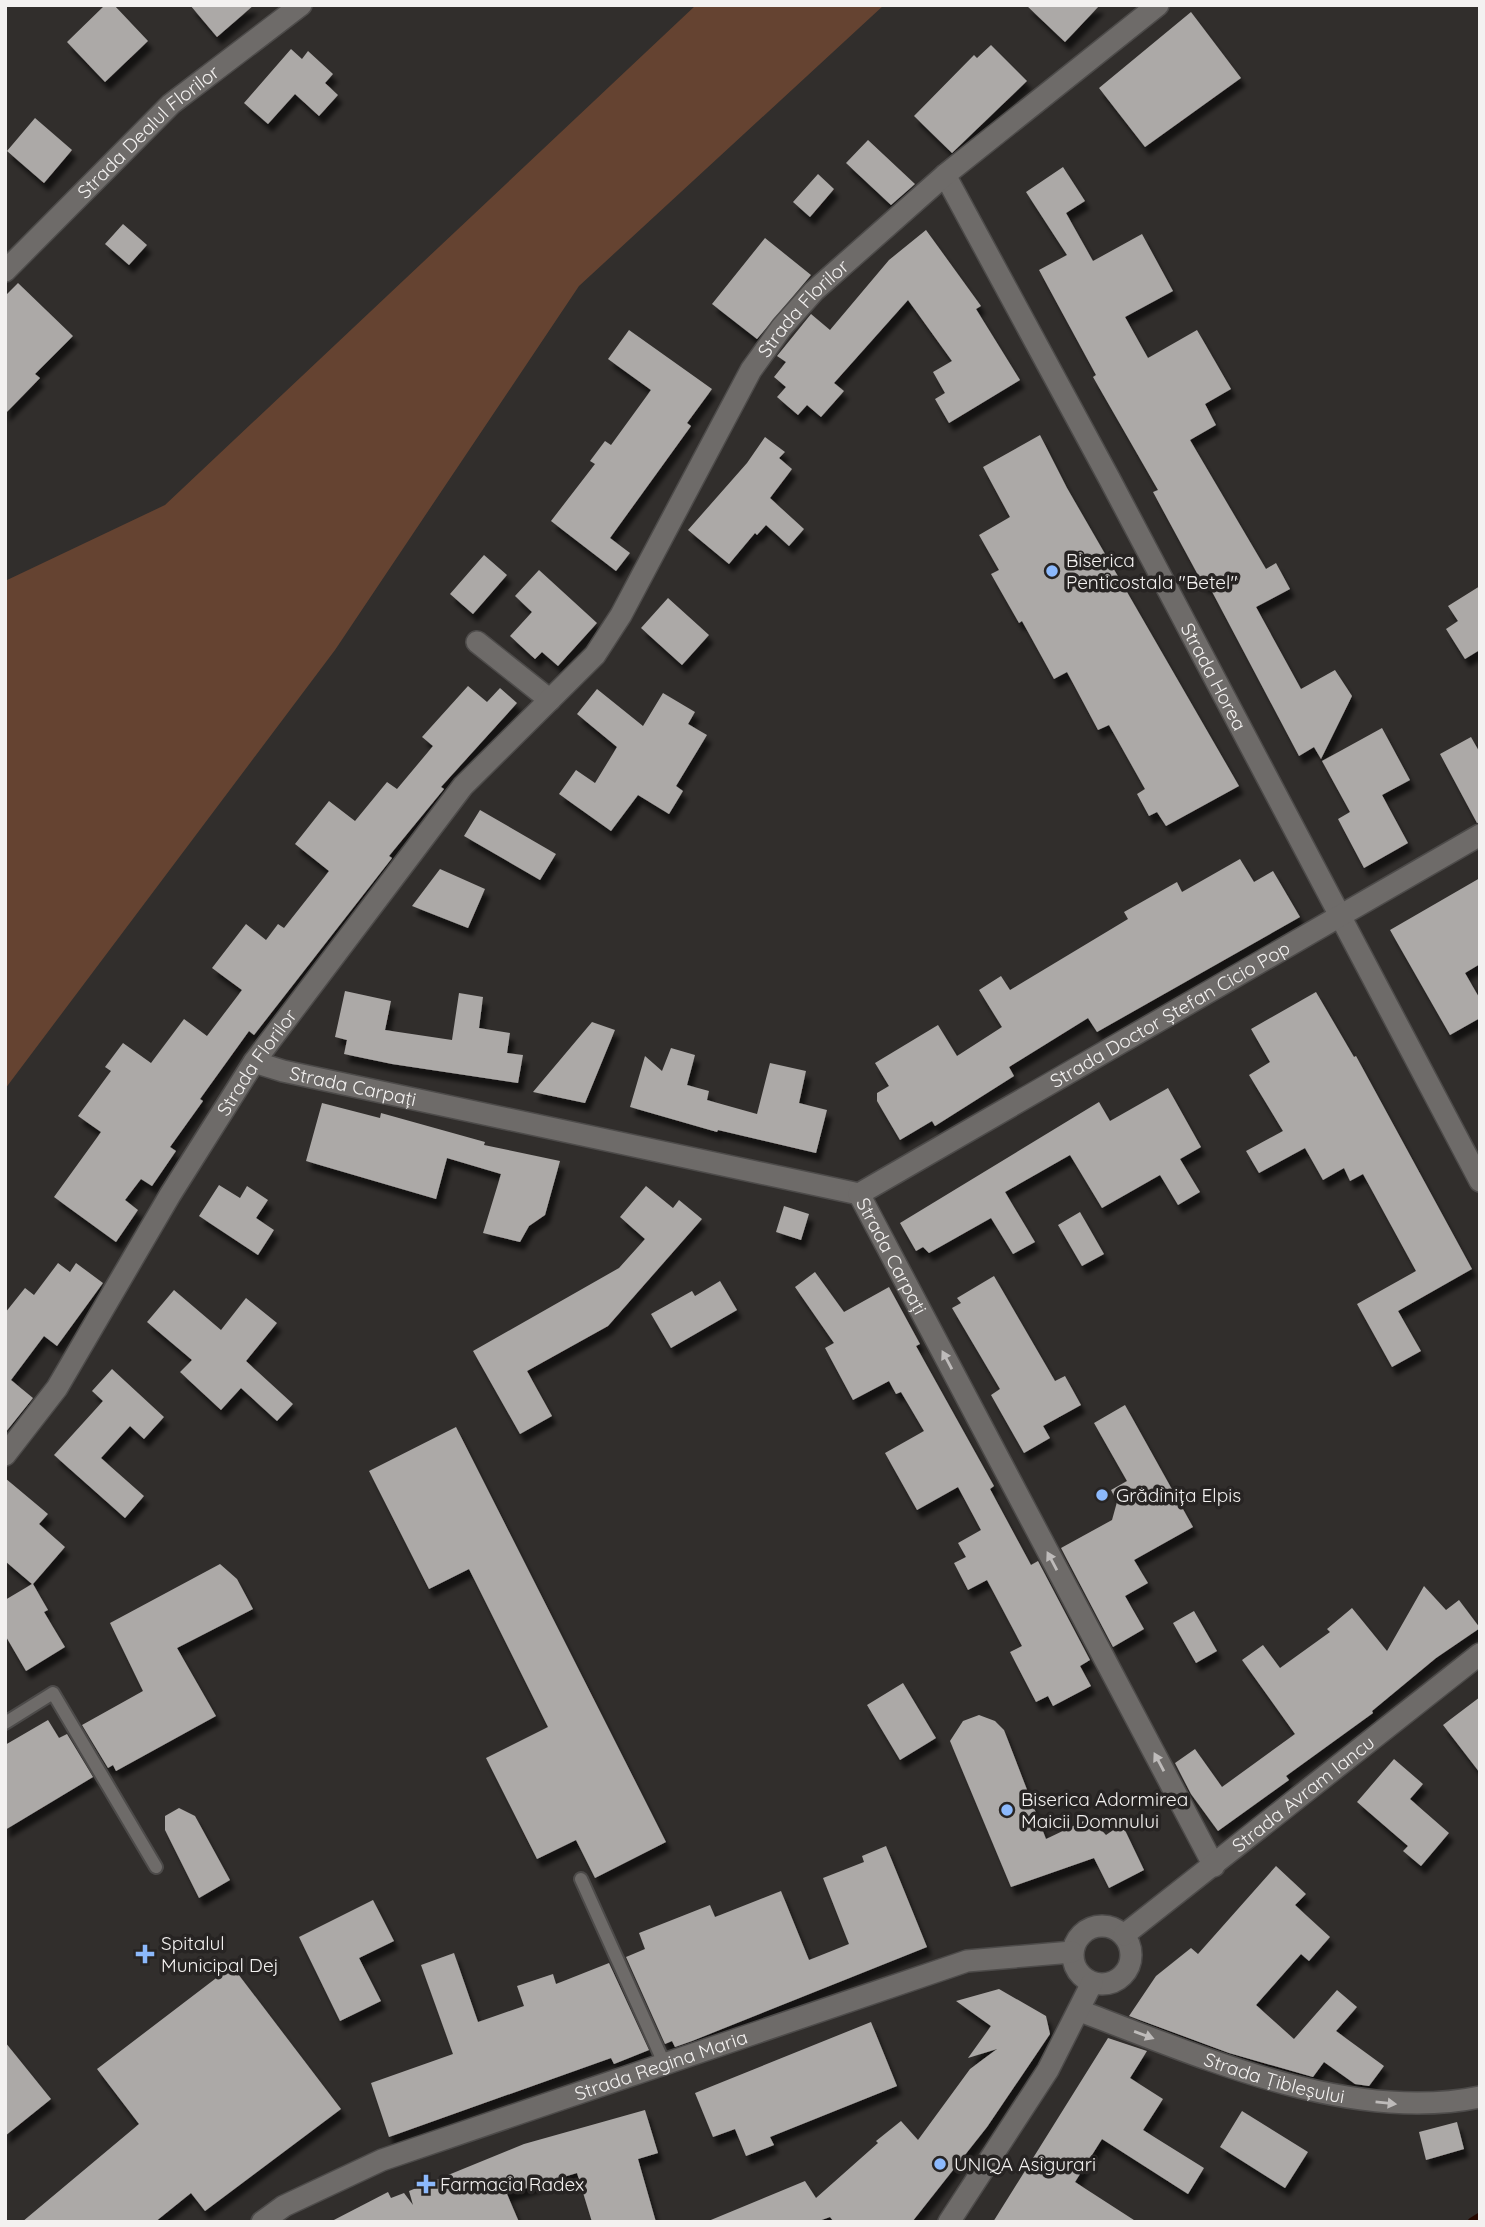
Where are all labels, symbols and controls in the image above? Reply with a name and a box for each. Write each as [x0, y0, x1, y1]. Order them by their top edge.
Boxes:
street label: Strada Dealul Florilor [72, 59, 224, 203]
street label: Strada Florilor [752, 254, 854, 362]
place label: Biserica Penticostala "Betel" [1066, 548, 1238, 594]
marker: Biserica Penticostala "Betel" [1044, 563, 1060, 579]
street label: Strada Horea [1176, 619, 1252, 734]
street label: Strada Doctor Ștefan Cicio Pop [1046, 936, 1294, 1093]
street label: Strada Florilor [211, 1003, 302, 1120]
street label: Strada Carpați [288, 1061, 419, 1111]
street label: Strada Carpați [851, 1193, 932, 1318]
one-way arrow [941, 1350, 952, 1370]
place label: Grădinița Elpis [1116, 1483, 1241, 1507]
marker: Grădinița Elpis [1094, 1487, 1110, 1503]
one-way arrow [1047, 1551, 1059, 1571]
street label: Strada Avram Iancu [1227, 1730, 1379, 1857]
one-way arrow [1153, 1753, 1165, 1772]
place label: Biserica Adormirea Maicii Domnului [1021, 1787, 1188, 1833]
marker: Biserica Adormirea Maicii Domnului [999, 1802, 1015, 1818]
place label: Spitalul Municipal Dej [161, 1931, 279, 1977]
marker: Spitalul Municipal Dej [135, 1944, 155, 1964]
street label: Strada Regina Maria [571, 2025, 750, 2106]
one-way arrow [1133, 2030, 1154, 2041]
street label: Strada Țibleșului [1201, 2047, 1347, 2108]
one-way arrow [1375, 2097, 1397, 2108]
place label: UNIQA Asigurari [954, 2152, 1096, 2176]
marker: UNIQA Asigurari [932, 2156, 948, 2172]
place label: Farmacia Radex [440, 2172, 584, 2196]
marker: Farmacia Radex [418, 2176, 434, 2192]

